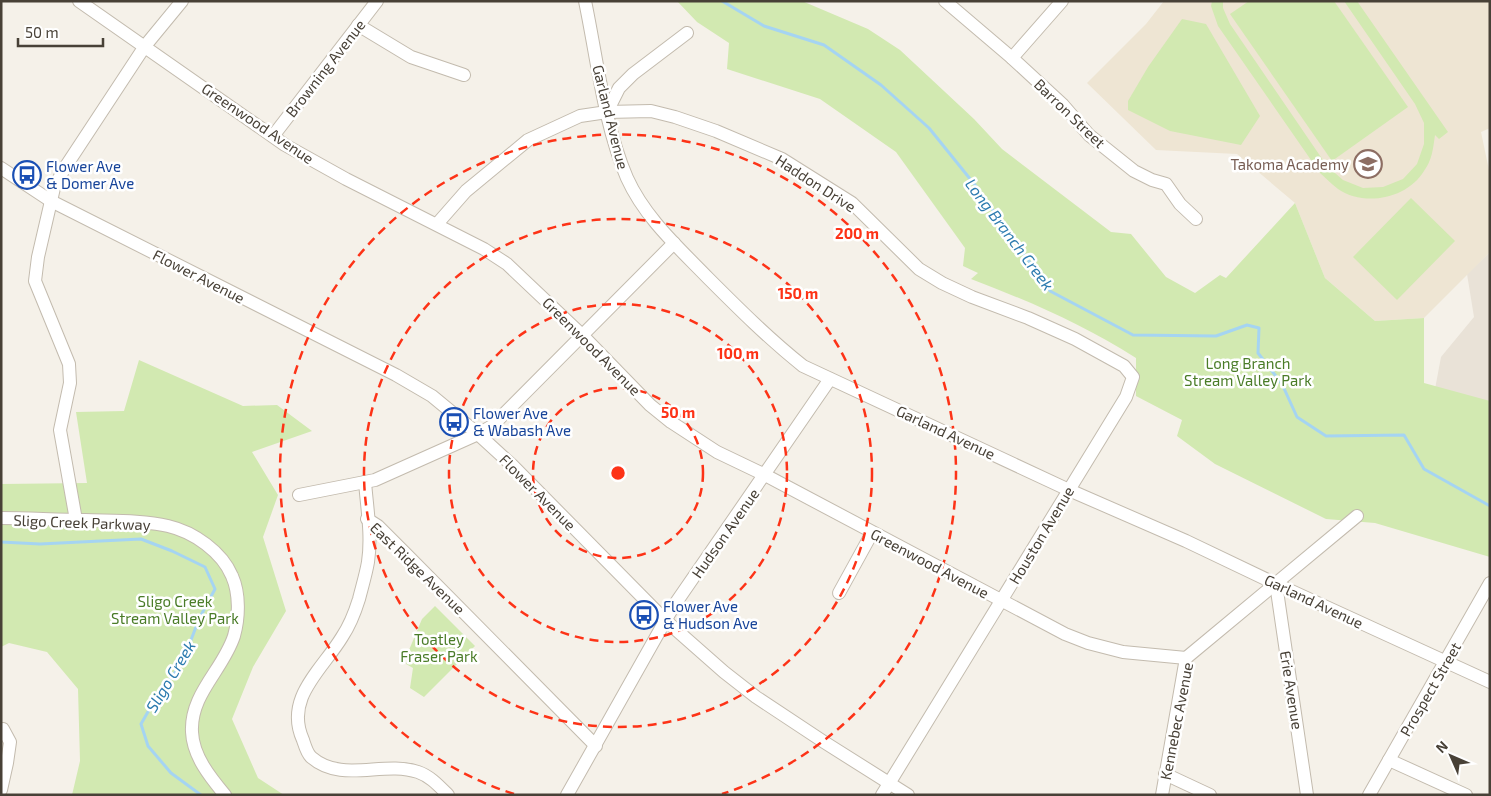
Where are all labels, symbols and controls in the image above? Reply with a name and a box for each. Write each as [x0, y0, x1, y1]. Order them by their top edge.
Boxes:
scale bar [18, 15, 102, 47]
street label: Browning Avenue [281, 16, 369, 120]
text: 50 m [25, 23, 59, 41]
street label: Garland Avenue [589, 63, 633, 171]
street label: Barron Street [1031, 75, 1109, 151]
street label: Greenwood Avenue [199, 79, 317, 167]
school or university icon: Takoma Academy [1353, 149, 1383, 179]
street label: Haddon Drive [773, 150, 859, 216]
place label: Takoma Academy [1231, 155, 1349, 173]
place label: Flower Ave & Domer Ave [46, 157, 134, 192]
bus stop icon: Flower Ave & Domer Ave [12, 160, 42, 190]
water label: Long Branch Creek [962, 174, 1058, 294]
text: 200 m [835, 224, 879, 242]
street label: Flower Avenue [150, 245, 248, 307]
text: 150 m [778, 284, 818, 302]
street label: Greenwood Avenue [539, 293, 645, 399]
text: 100 m [717, 344, 759, 362]
park label: Long Branch Stream Valley Park [1184, 354, 1312, 389]
street label: Garland Avenue [894, 401, 998, 463]
text: 50 m [661, 403, 695, 421]
place label: Flower Ave & Wabash Ave [473, 404, 571, 439]
bus stop icon: Flower Ave & Wabash Ave [439, 407, 469, 437]
street label: Flower Avenue [496, 450, 580, 534]
centre of rings [609, 464, 627, 482]
street label: Houston Avenue [1005, 483, 1077, 587]
street label: Hudson Avenue [687, 485, 763, 581]
street label: Sligo Creek Parkway [13, 511, 151, 533]
street label: East Ridge Avenue [367, 518, 469, 618]
street label: Greenwood Avenue [868, 524, 992, 602]
street label: Garland Avenue [1262, 570, 1366, 632]
park label: Sligo Creek Stream Valley Park [111, 592, 239, 627]
place label: Flower Ave & Hudson Ave [663, 597, 758, 632]
bus stop icon: Flower Ave & Hudson Ave [629, 600, 659, 630]
park label: Toatley Fraser Park [400, 630, 478, 665]
water label: Sligo Creek [141, 637, 199, 715]
street label: Prospect Street [1396, 639, 1464, 739]
street label: Erie Avenue [1277, 649, 1307, 731]
street label: Kennebec Avenue [1156, 661, 1196, 781]
north arrow [1426, 731, 1476, 781]
text: N [1432, 737, 1451, 756]

